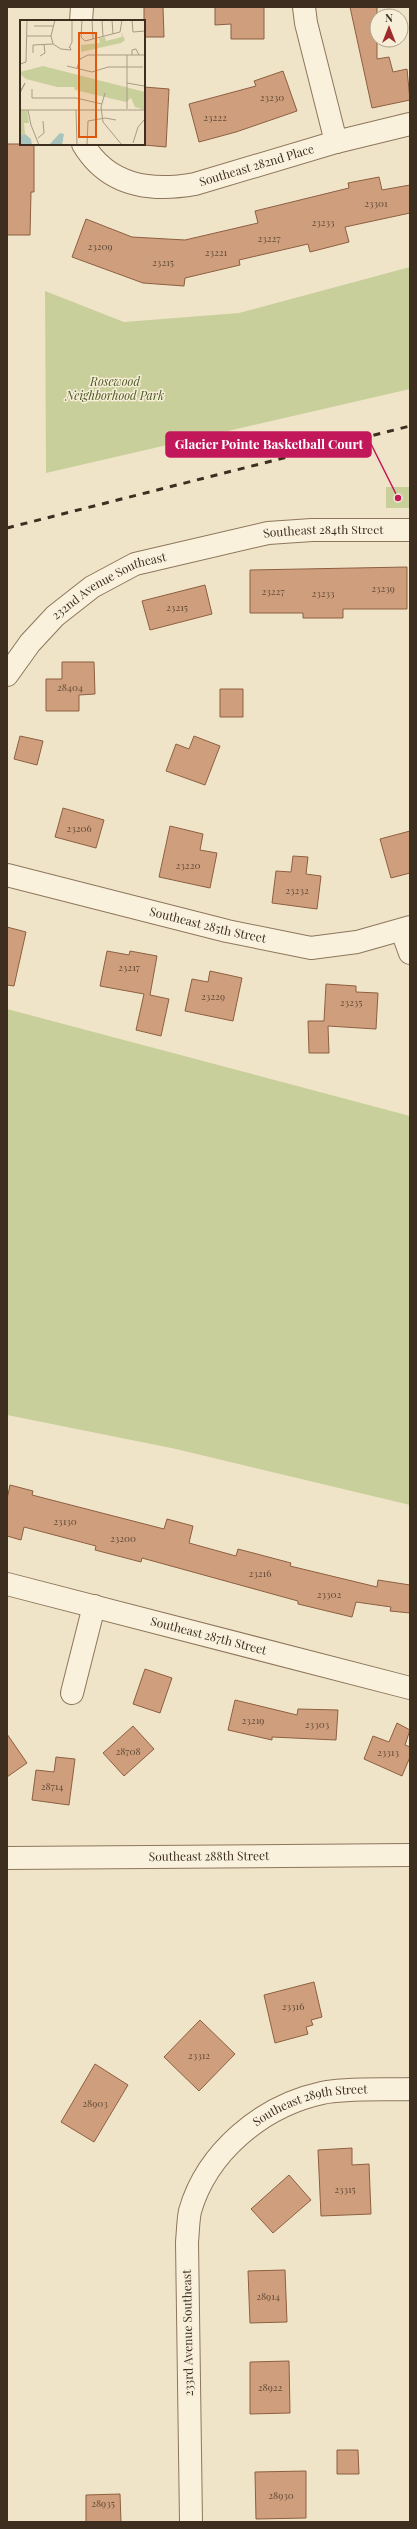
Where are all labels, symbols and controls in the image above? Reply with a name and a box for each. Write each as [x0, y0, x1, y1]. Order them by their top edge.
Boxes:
north arrow [369, 8, 409, 48]
text: N [385, 10, 393, 25]
inset map [20, 20, 145, 145]
house number: 23230 [260, 90, 284, 104]
house number: 23222 [203, 110, 227, 124]
street label: Southeast 282nd Place [197, 140, 316, 189]
house number: 23301 [364, 196, 388, 210]
house number: 23233 [311, 215, 335, 229]
house number: 23227 [258, 231, 280, 245]
house number: 23209 [87, 239, 113, 253]
house number: 23221 [205, 245, 228, 259]
house number: 23215 [152, 255, 174, 269]
park label: Rosewood Neighborhood Park [65, 373, 164, 403]
callout: Glacier Pointe Basketball Court [166, 432, 371, 457]
text: Glacier Pointe Basketball Court [175, 435, 364, 452]
street label: Southeast 284th Street [261, 521, 384, 541]
street label: 232nd Avenue Southeast [48, 548, 168, 623]
house number: 23239 [371, 581, 395, 595]
house number: 23227 [262, 584, 284, 598]
house number: 23233 [311, 586, 335, 600]
house number: 23215 [166, 600, 188, 614]
house number: 28404 [57, 680, 83, 694]
house number: 23206 [66, 821, 92, 835]
house number: 23220 [176, 858, 200, 872]
house number: 23232 [285, 883, 309, 897]
street label: Southeast 285th Street [148, 903, 268, 946]
house number: 23217 [118, 960, 140, 974]
house number: 23229 [201, 989, 225, 1003]
house number: 23235 [340, 995, 362, 1009]
house number: 23130 [53, 1514, 77, 1528]
house number: 23200 [110, 1531, 136, 1545]
house number: 23216 [249, 1566, 271, 1580]
house number: 23302 [317, 1587, 342, 1601]
street label: Southeast 287th Street [149, 1612, 269, 1658]
house number: 23219 [242, 1713, 264, 1727]
house number: 23303 [305, 1717, 330, 1731]
house number: 28708 [115, 1744, 141, 1758]
house number: 23313 [377, 1745, 399, 1759]
house number: 28714 [41, 1779, 63, 1793]
street label: Southeast 288th Street [149, 1847, 270, 1864]
house number: 23316 [282, 1999, 304, 2013]
house number: 23312 [188, 2048, 210, 2062]
street label: Southeast 289th Street [249, 2080, 368, 2129]
house number: 28903 [82, 2096, 108, 2110]
house number: 23315 [334, 2182, 356, 2196]
street label: 233rd Avenue Southeast [178, 2269, 196, 2397]
house number: 28914 [256, 2289, 280, 2303]
house number: 28922 [258, 2380, 283, 2394]
house number: 28930 [268, 2488, 294, 2502]
house number: 28935 [91, 2496, 115, 2510]

